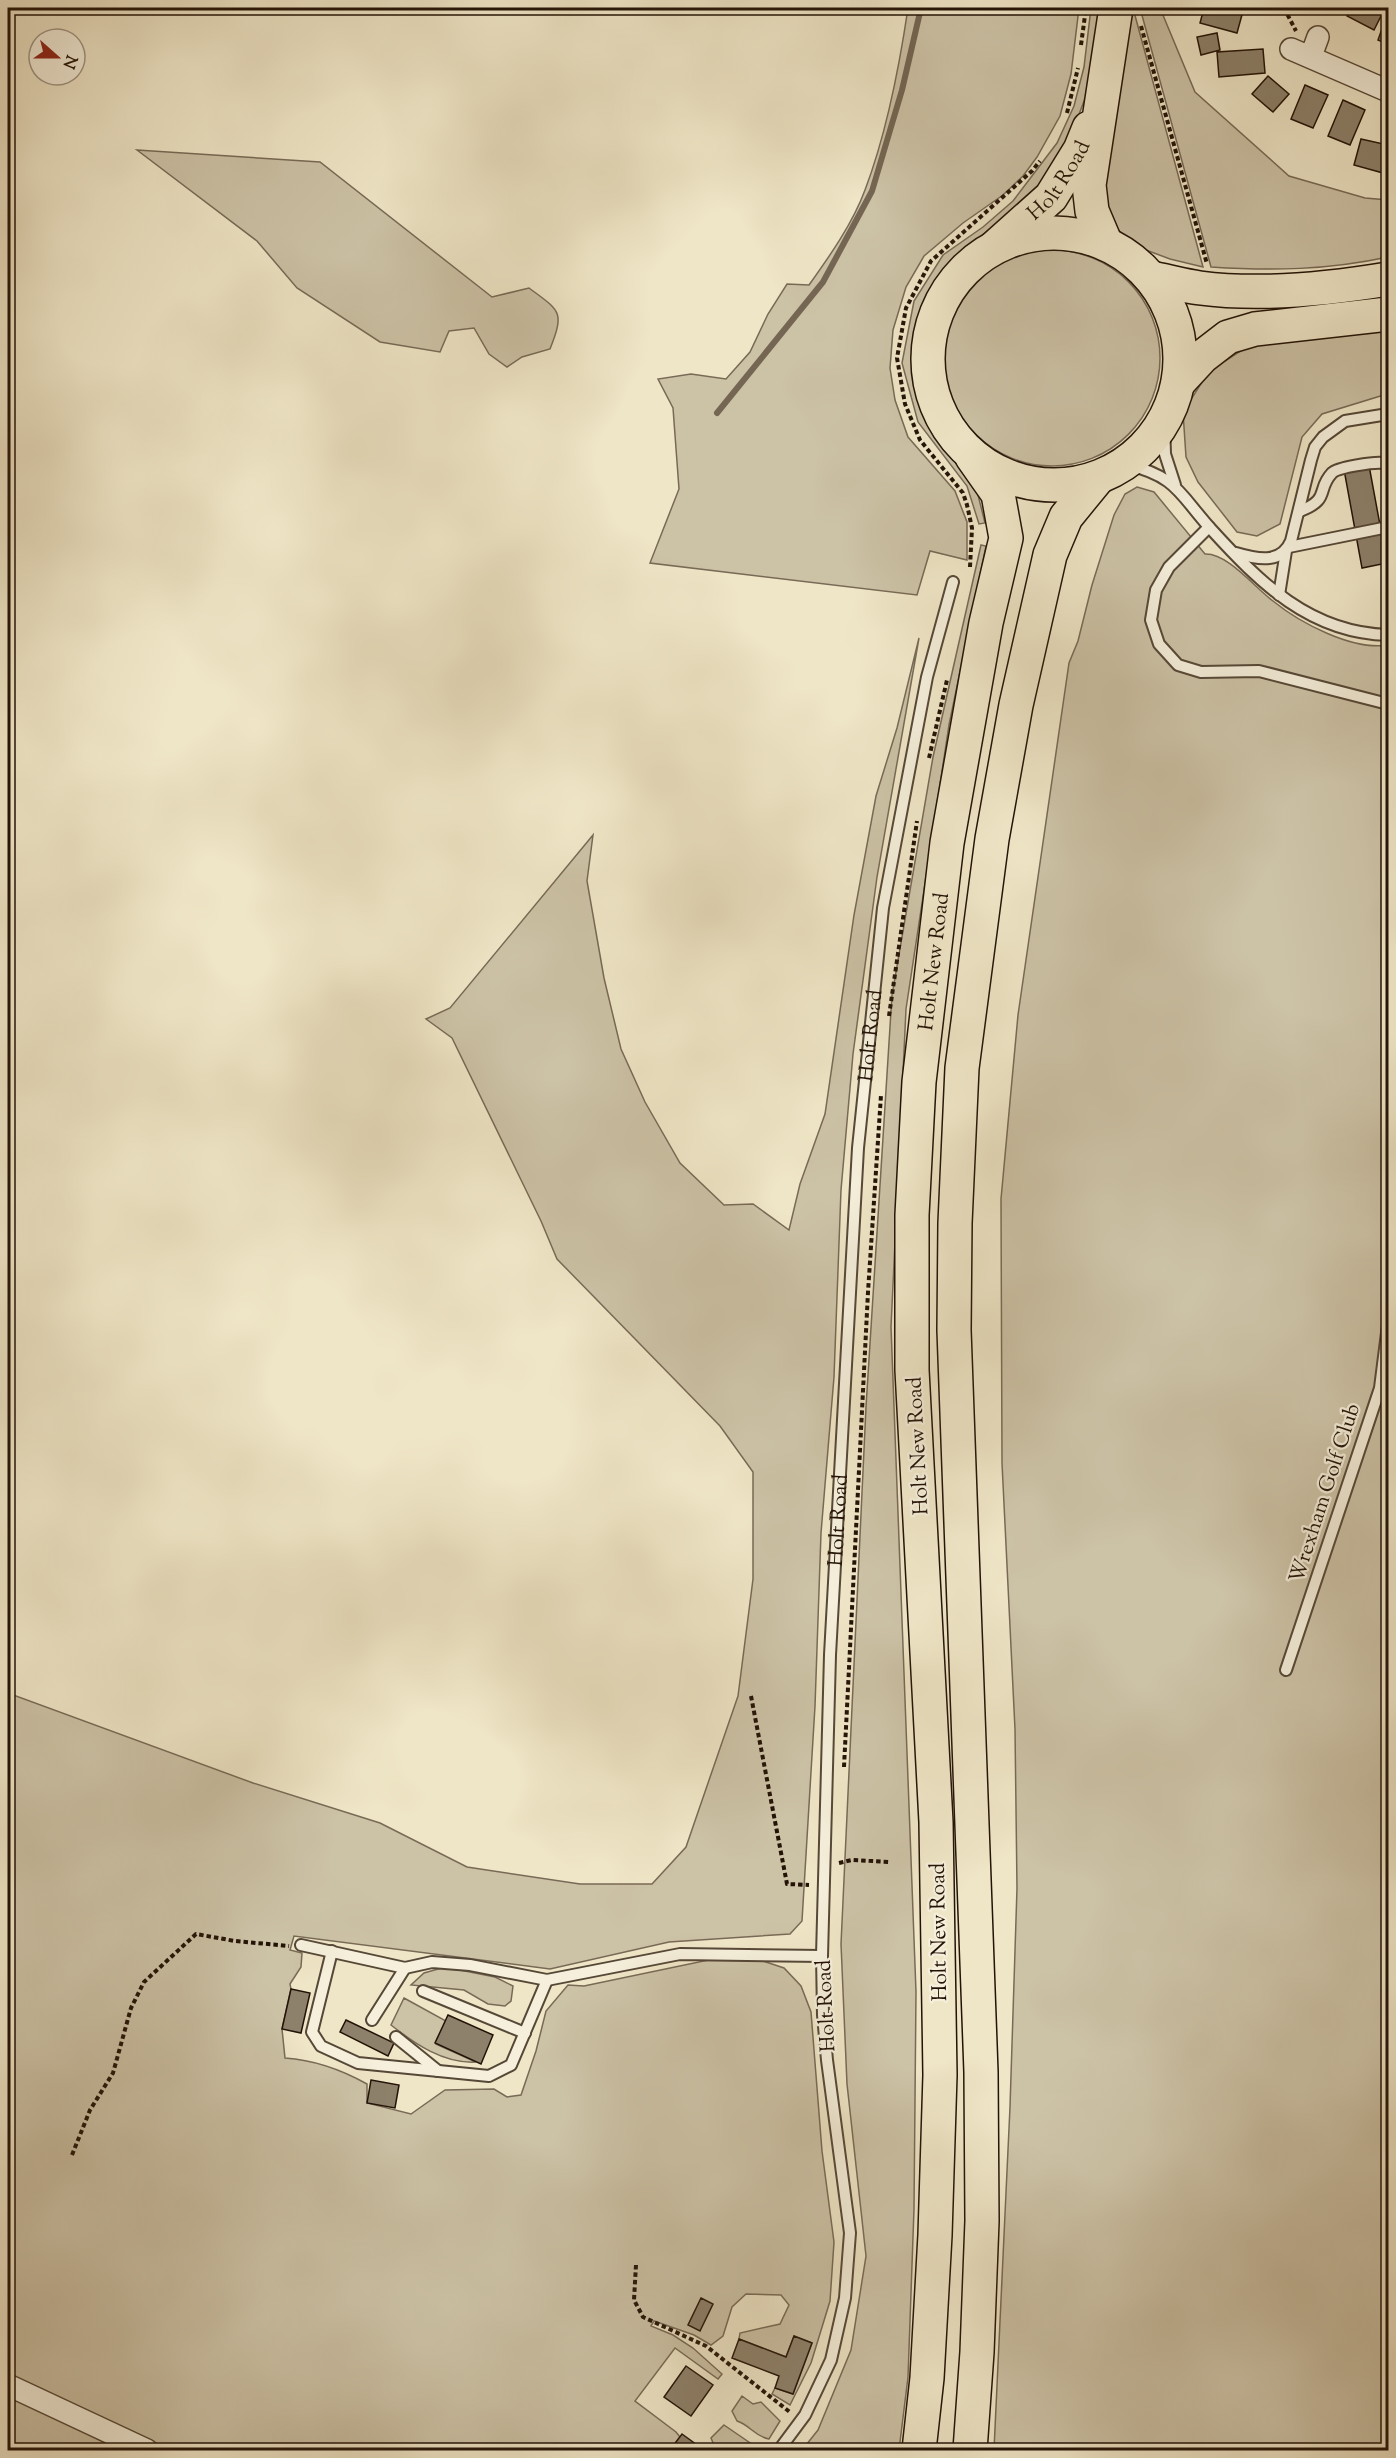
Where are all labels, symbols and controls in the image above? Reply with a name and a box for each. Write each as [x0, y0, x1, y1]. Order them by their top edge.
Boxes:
north arrow [27, 27, 87, 87]
text: N [56, 51, 82, 72]
street label: Holt Road [1021, 137, 1099, 229]
street label: Holt New Road [912, 891, 958, 1032]
street label: Holt Road [852, 988, 891, 1083]
street label: Holt New Road [900, 1376, 938, 1516]
street label: Wrexham Golf Club [1283, 1400, 1369, 1587]
street label: Holt Road [822, 1473, 857, 1567]
street label: Holt New Road [924, 1862, 956, 2002]
street label: Holt Road [810, 1959, 844, 2053]

